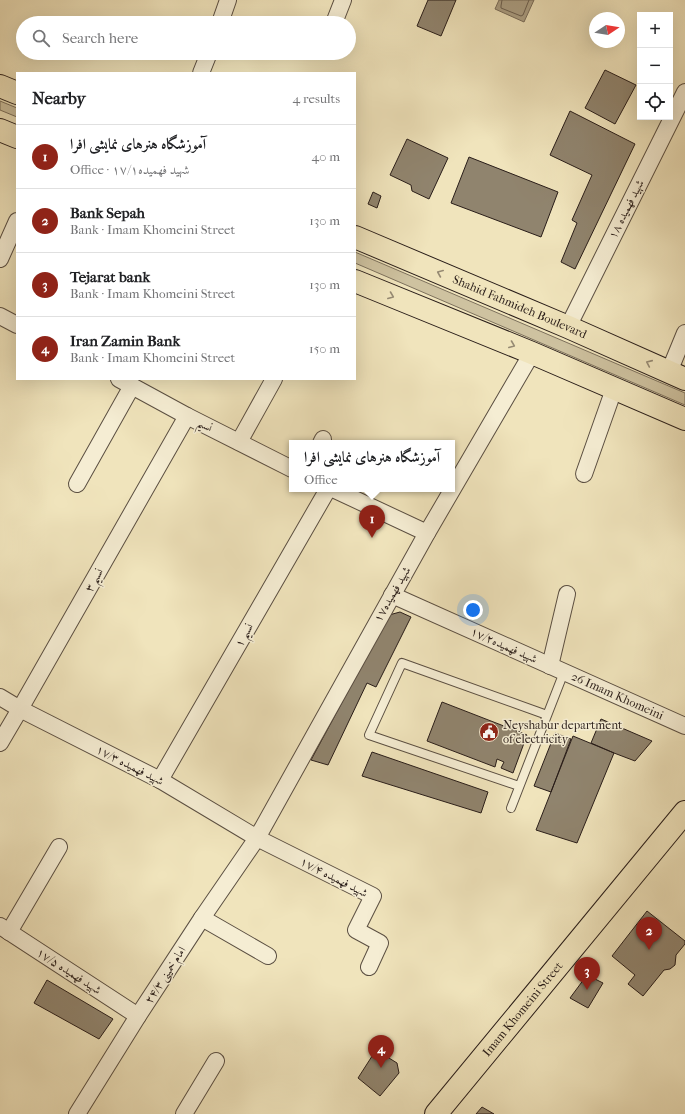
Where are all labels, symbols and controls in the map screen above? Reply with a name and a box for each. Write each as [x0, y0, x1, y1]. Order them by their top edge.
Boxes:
north arrow [589, 12, 625, 48]
map controls [637, 12, 673, 120]
button: + [637, 12, 673, 48]
search box [16, 16, 356, 60]
icon: search [30, 27, 52, 49]
text: Search here [62, 29, 138, 47]
button: − [637, 48, 673, 84]
button: locate [637, 84, 673, 120]
text: Nearby [32, 88, 86, 108]
text: 4 results [293, 91, 340, 106]
text: آموزشگاه هنرهای نمایشی افرا [70, 135, 206, 153]
text: 1 [43, 149, 47, 164]
text: 40 m [312, 149, 340, 164]
text: Office · شهید فهمیده۱۷/۱ [70, 162, 190, 177]
street label: شهید فهمیده ۱۸ [605, 177, 648, 241]
text: Bank Sepah [70, 204, 145, 222]
text: 2 [42, 213, 48, 228]
text: 130 m [309, 213, 340, 228]
text: Bank · Imam Khomeini Street [70, 222, 235, 237]
text: Tejarat bank [70, 268, 150, 286]
one-way arrow [436, 269, 443, 277]
street label: Shahid Fahmideh Boulevard [451, 272, 589, 342]
text: 3 [42, 277, 48, 292]
text: 130 m [309, 277, 340, 292]
text: Bank · Imam Khomeini Street [70, 286, 235, 301]
one-way arrow [388, 291, 395, 299]
text: Iran Zamin Bank [70, 332, 180, 350]
one-way arrow [508, 340, 515, 348]
text: 4 [41, 341, 49, 356]
text: 150 m [309, 341, 340, 356]
text: Bank · Imam Khomeini Street [70, 350, 235, 365]
one-way arrow [646, 360, 654, 368]
street label: نسیم [193, 415, 215, 439]
popup [289, 440, 455, 492]
text: آموزشگاه هنرهای نمایشی افرا [304, 448, 440, 466]
text: Office [304, 472, 338, 487]
pin: 1 [359, 505, 385, 538]
street label: شهید فهمیده۱۷ [371, 564, 414, 625]
street label: نسیم ۳ [82, 565, 111, 597]
your location [463, 600, 483, 620]
street label: نسیم ۱ [232, 620, 261, 652]
street label: شهید فهمیده۱۷/۲ [468, 624, 540, 667]
street label: 26 Imam Khomeini [569, 669, 666, 723]
place label: Neyshabur department of electricity [503, 718, 623, 746]
public building icon: Neyshabur department of electricity [478, 721, 500, 743]
street label: شهید فهمیده ۱۷/۳ [93, 742, 166, 789]
street label: شهید فهمیده ۱۷/۴ [297, 854, 370, 901]
pin: 2 [636, 917, 662, 950]
street label: امام خمینی ۲۴/۳ [141, 944, 192, 1008]
street label: شهید فهمیده ۱۷/۵ [34, 945, 104, 998]
pin: 3 [574, 957, 600, 990]
street label: Imam Khomeini Street [479, 958, 566, 1059]
pin: 4 [368, 1035, 394, 1068]

